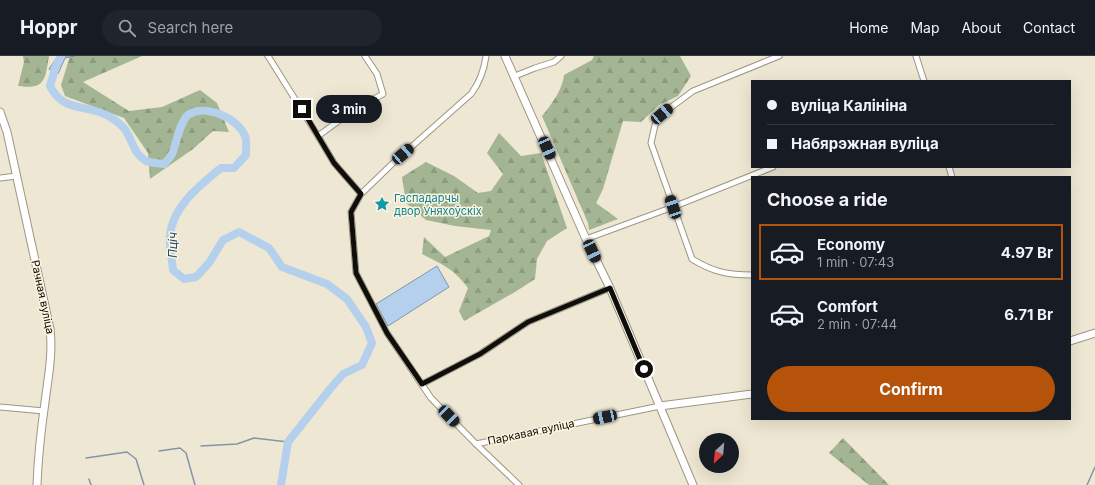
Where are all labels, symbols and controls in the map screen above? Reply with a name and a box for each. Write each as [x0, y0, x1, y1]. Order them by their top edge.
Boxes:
search box [102, 10, 382, 46]
text: Hoppr [20, 16, 78, 39]
icon: search [116, 17, 138, 39]
text: Search here [148, 18, 233, 37]
text: Home [849, 19, 888, 36]
text: Map [910, 19, 940, 36]
text: About [962, 19, 1001, 36]
text: Contact [1023, 19, 1075, 36]
callout: 3 min [316, 95, 382, 123]
text: вуліца Калініна [791, 96, 907, 115]
route end [293, 100, 311, 118]
text: 3 min [332, 101, 366, 117]
car [649, 102, 675, 126]
text: Набярэжная вуліца [791, 134, 939, 153]
car [537, 135, 557, 161]
car [390, 142, 416, 166]
text: Choose a ride [767, 189, 888, 210]
place label: Гаспадарчы двор Уняхоўскіх [394, 191, 482, 218]
car [663, 194, 683, 220]
place icon: Гаспадарчы двор Уняхоўскіх [373, 195, 391, 213]
water label: Пціч [165, 232, 180, 258]
icon: car [769, 234, 805, 270]
text: Economy [817, 235, 885, 254]
car [581, 238, 603, 264]
text: 4.97 Br [1001, 243, 1053, 262]
text: 1 min · 07:43 [817, 254, 894, 270]
street label: Рачная вуліца [28, 259, 58, 335]
icon: car [769, 296, 805, 332]
text: Comfort [817, 297, 878, 316]
text: 6.71 Br [1004, 305, 1053, 324]
text: 2 min · 07:44 [817, 316, 897, 332]
route start [635, 360, 653, 378]
button: Confirm [767, 366, 1055, 412]
car [436, 403, 462, 429]
car [592, 409, 618, 425]
street label: Паркавая вуліца [486, 416, 576, 448]
north arrow [699, 433, 739, 473]
map controls [699, 433, 739, 473]

